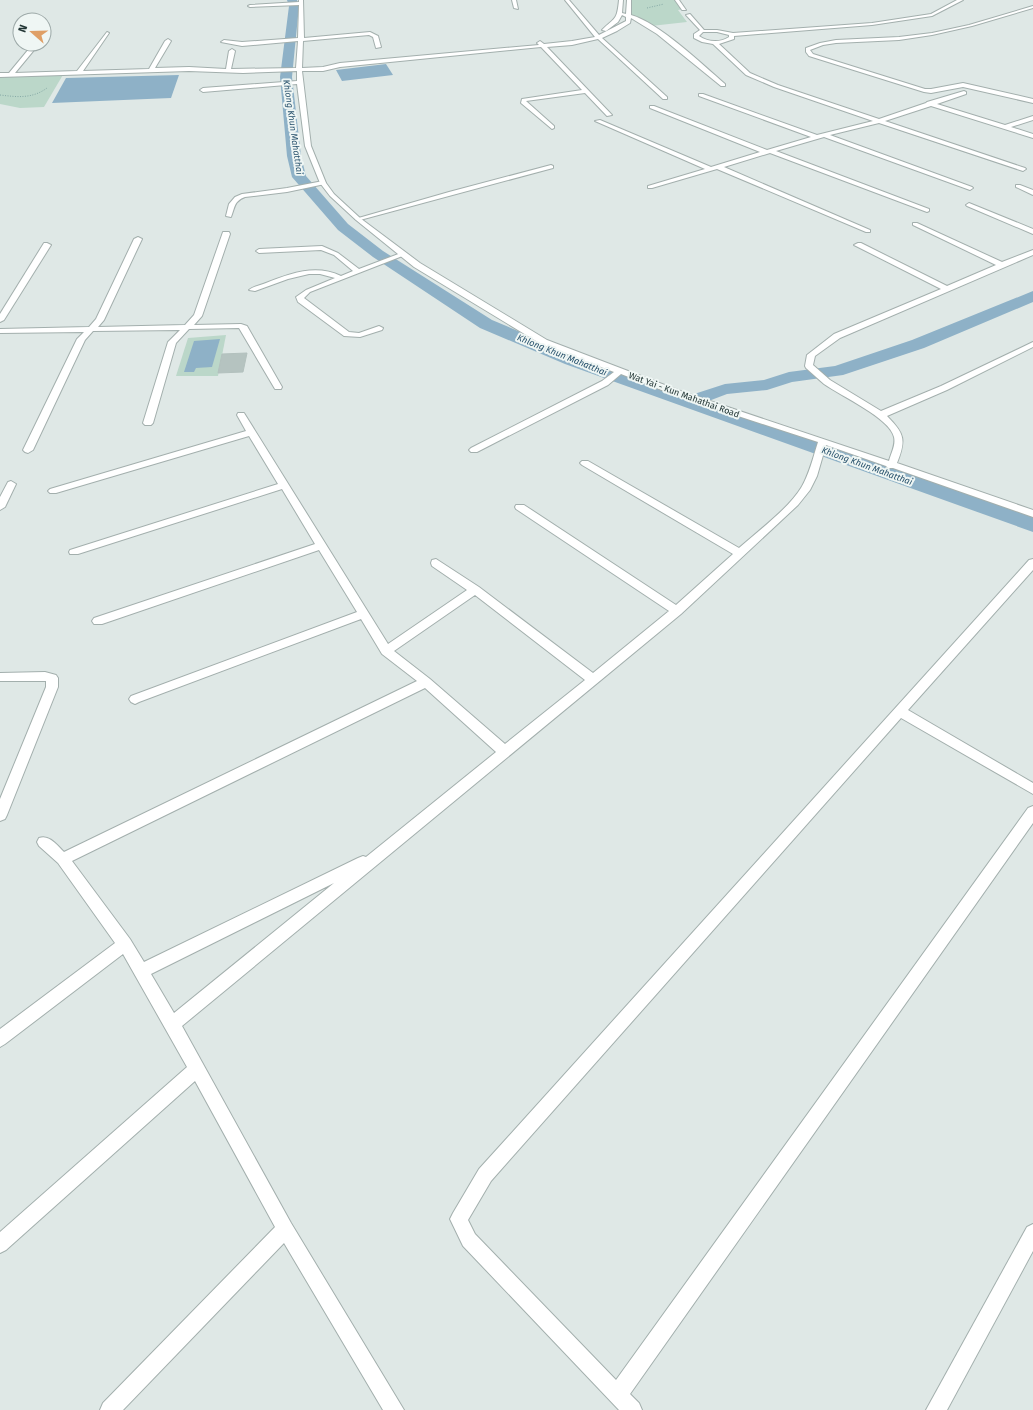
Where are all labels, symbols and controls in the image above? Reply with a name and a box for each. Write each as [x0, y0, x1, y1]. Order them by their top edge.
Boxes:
north arrow [12, 12, 52, 52]
text: N [16, 23, 30, 34]
water label: Khlong Khun Mahatthai [281, 79, 305, 176]
water label: Khlong Khun Mahatthai [516, 332, 609, 378]
street label: Wat Yai - Kun Mahathai Road [627, 370, 741, 420]
water label: Khlong Khun Mahatthai [820, 445, 914, 487]

